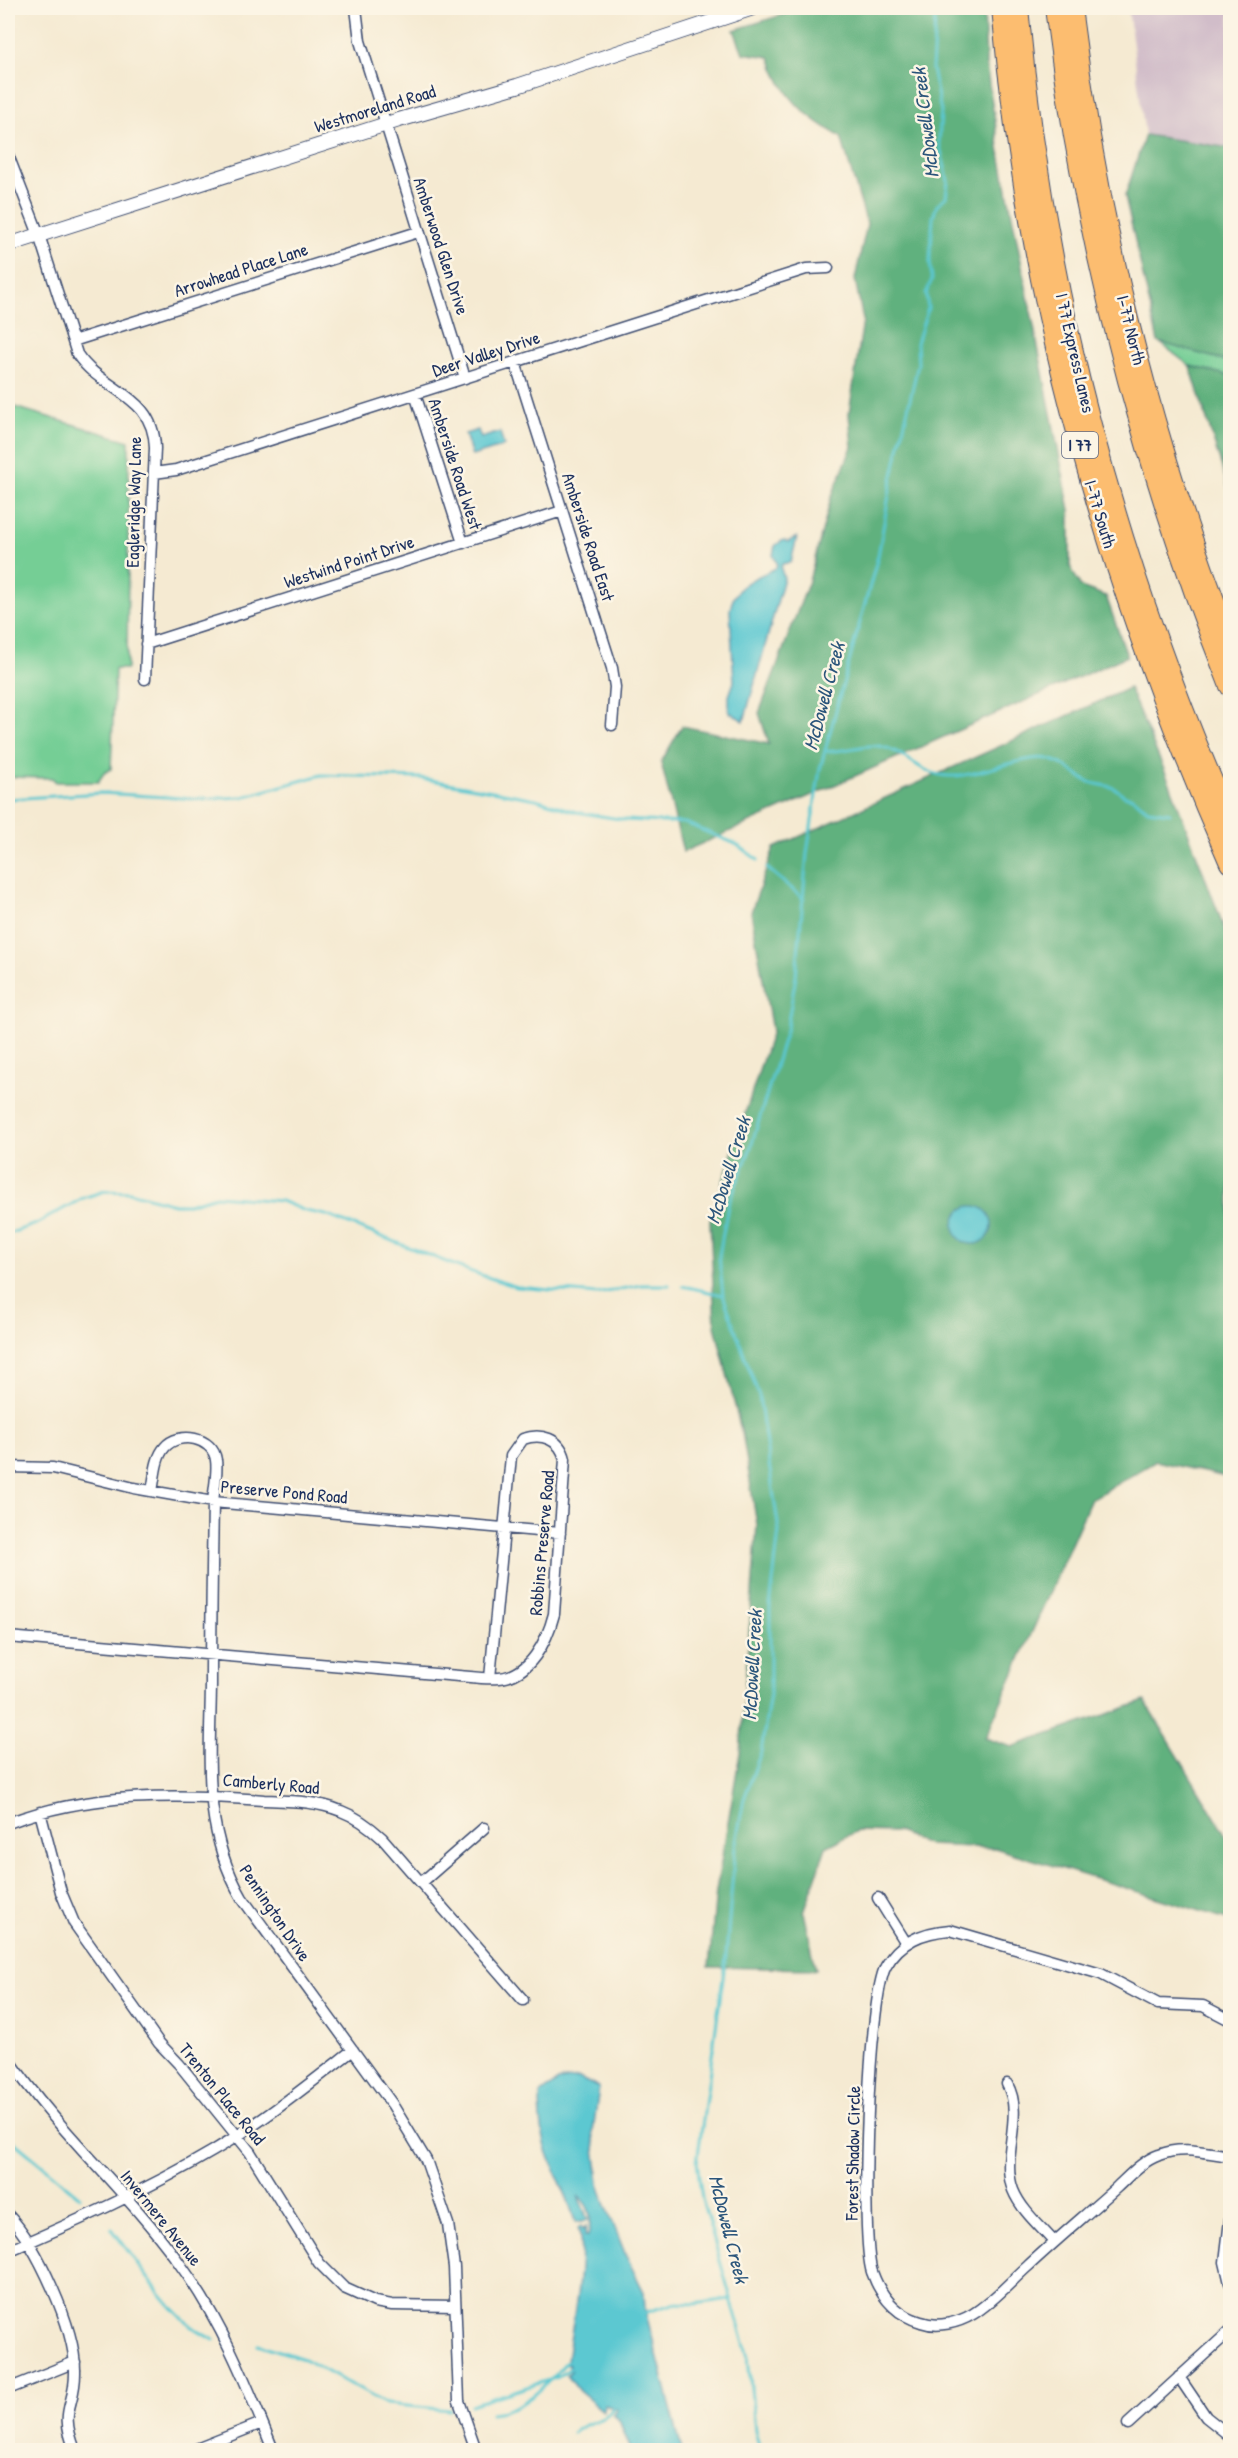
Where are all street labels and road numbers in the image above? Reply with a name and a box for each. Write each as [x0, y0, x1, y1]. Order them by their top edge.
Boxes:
street label: Westmoreland Road [311, 78, 439, 139]
street label: Amberwood Glen Drive [407, 174, 476, 318]
street label: Arrowhead Place Lane [171, 236, 311, 303]
street label: I 77 Express Lanes [1050, 291, 1101, 415]
street label: I-77 North [1111, 292, 1152, 368]
street label: Deer Valley Drive [429, 324, 543, 383]
street label: Amberside Road West [422, 395, 489, 534]
road number: I 77 [1062, 432, 1098, 458]
street label: Eagleridge Way Lane [120, 436, 147, 568]
street label: Amberside Road East [556, 469, 621, 605]
street label: I-77 South [1078, 477, 1123, 551]
street label: Westwind Point Drive [281, 529, 417, 594]
street label: Robbins Preserve Road [523, 1470, 560, 1616]
street label: Preserve Pond Road [220, 1474, 348, 1509]
street label: Camberly Road [222, 1767, 320, 1800]
street label: Pennington Drive [234, 1859, 317, 1966]
street label: Trenton Place Road [173, 2037, 271, 2150]
street label: Forest Shadow Circle [839, 2085, 866, 2222]
street label: Invermere Avenue [115, 2164, 208, 2271]

